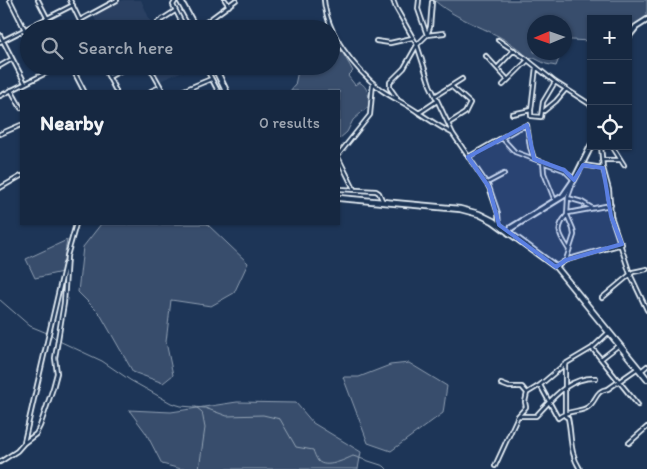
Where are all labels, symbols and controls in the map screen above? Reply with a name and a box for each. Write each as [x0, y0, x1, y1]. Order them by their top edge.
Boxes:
north arrow [527, 15, 572, 60]
map controls [587, 15, 632, 150]
button: + [587, 15, 632, 60]
search box [20, 20, 340, 75]
icon: search [38, 34, 66, 62]
text: Search here [78, 36, 173, 59]
button: − [587, 60, 632, 105]
button: locate [587, 105, 632, 150]
text: Nearby [40, 110, 104, 135]
text: 0 results [259, 113, 320, 132]

